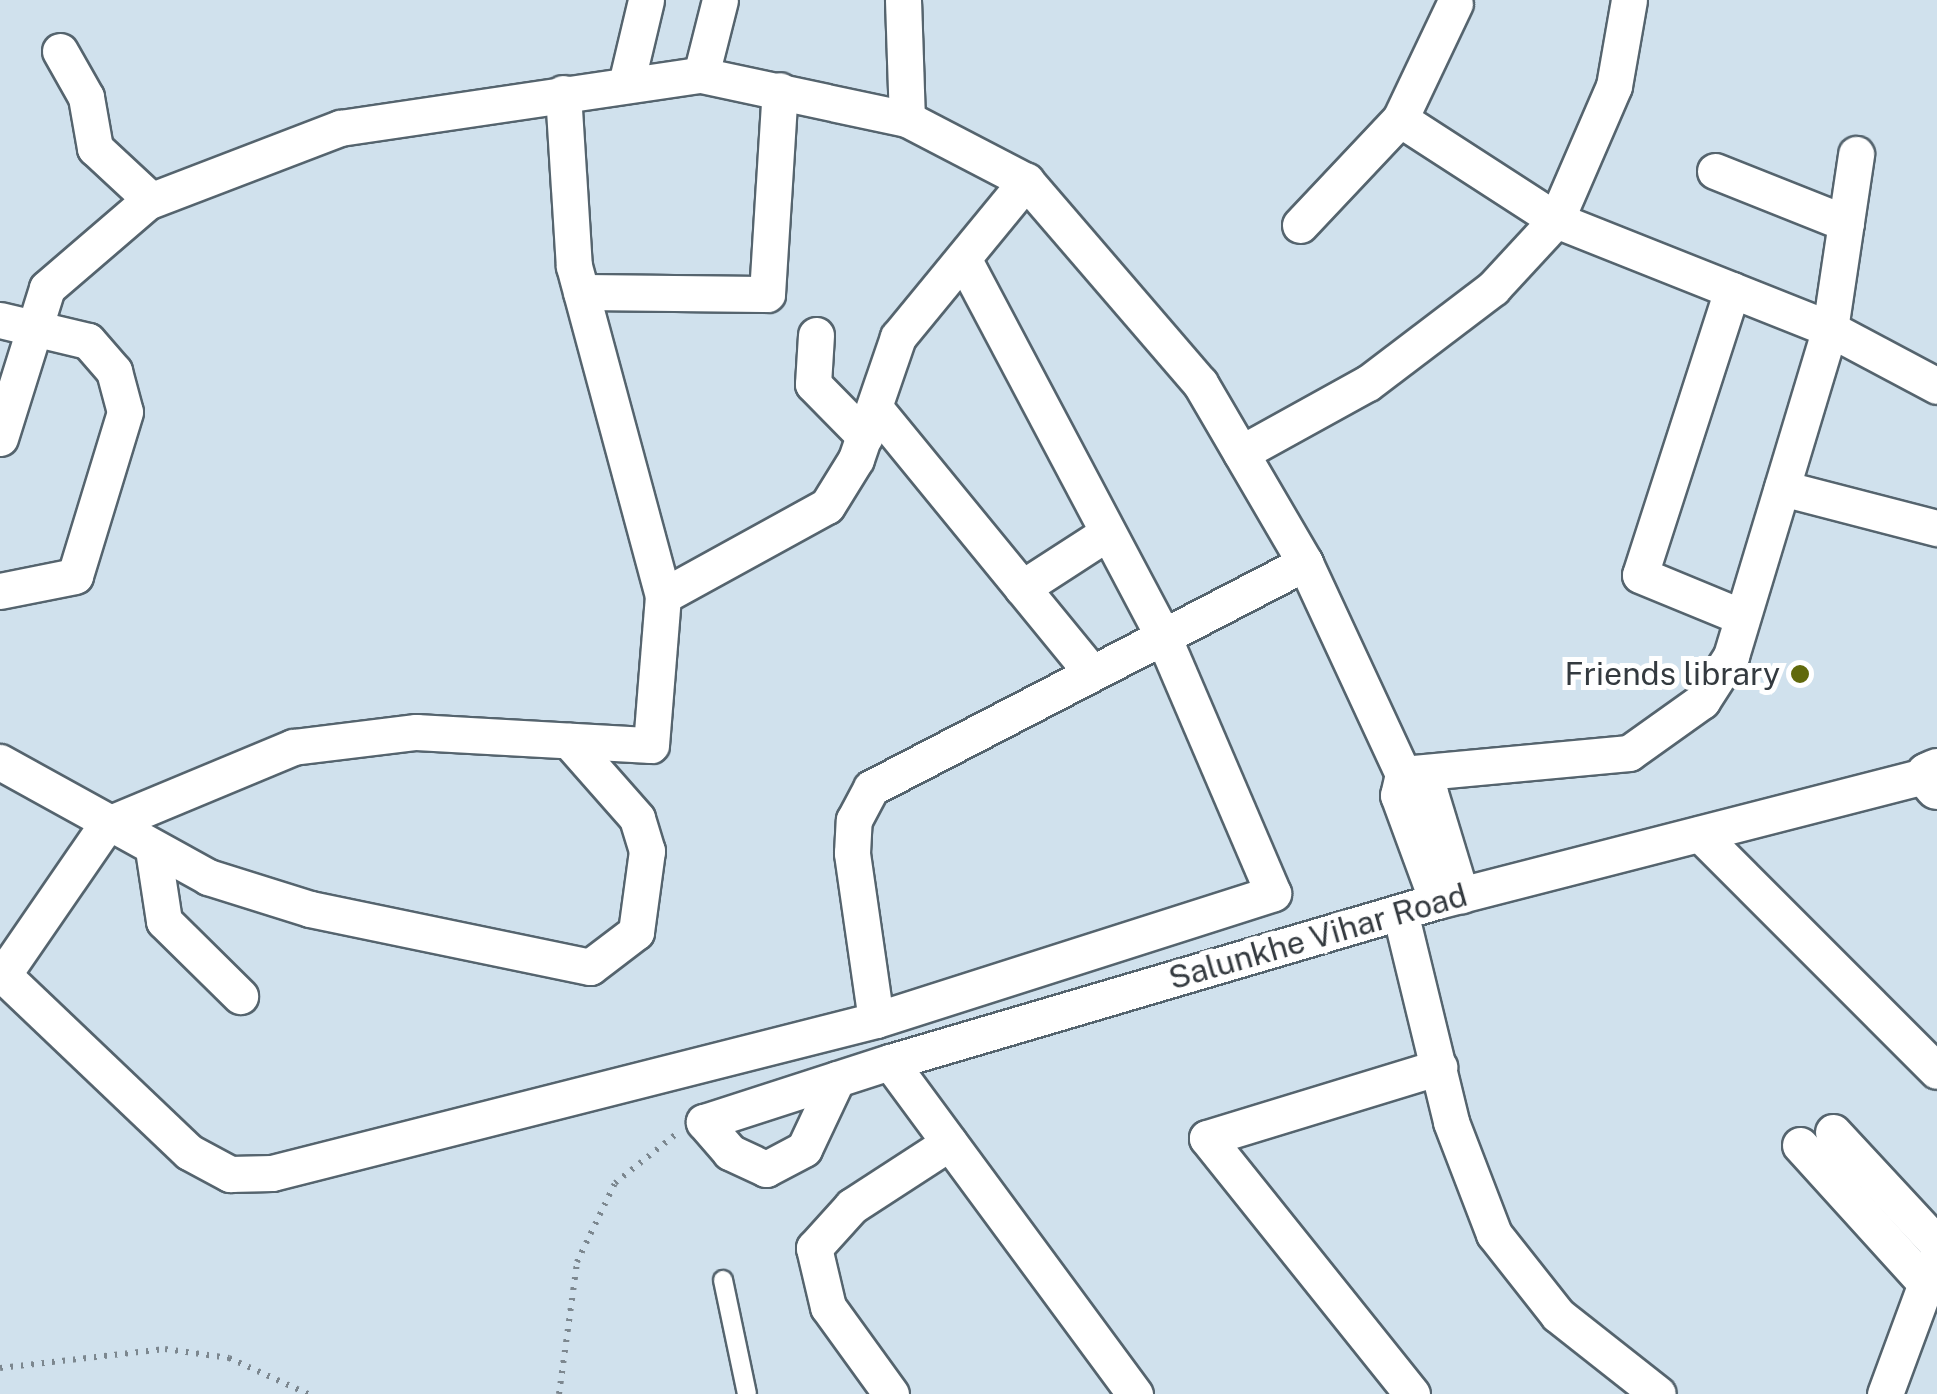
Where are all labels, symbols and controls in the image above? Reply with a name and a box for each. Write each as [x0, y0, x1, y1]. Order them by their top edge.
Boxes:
place label: Friends library [1564, 655, 1780, 693]
marker: Friends library [1789, 663, 1811, 685]
street label: Salunkhe Vihar Road [1164, 876, 1472, 998]

